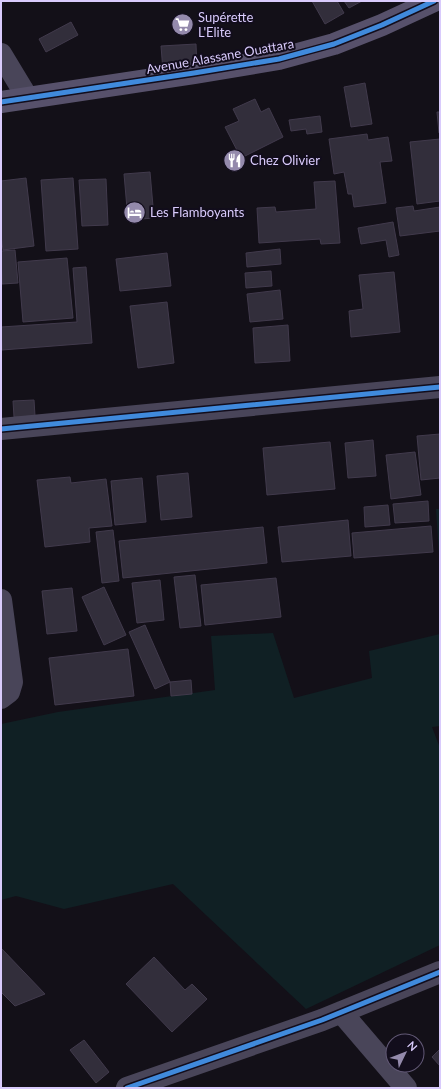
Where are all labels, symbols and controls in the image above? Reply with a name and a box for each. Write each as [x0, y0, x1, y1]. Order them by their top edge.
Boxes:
place label: Supérette L'Elite [198, 9, 253, 40]
supermarket icon: Supérette L'Elite [170, 11, 196, 37]
street label: Avenue Alassane Ouattara [145, 35, 295, 77]
restaurant icon: Chez Olivier [222, 147, 248, 173]
place label: Chez Olivier [250, 152, 320, 168]
hotel icon: Les Flamboyants [122, 199, 148, 225]
place label: Les Flamboyants [150, 204, 245, 220]
north arrow [385, 1033, 425, 1073]
text: N [405, 1038, 420, 1053]

